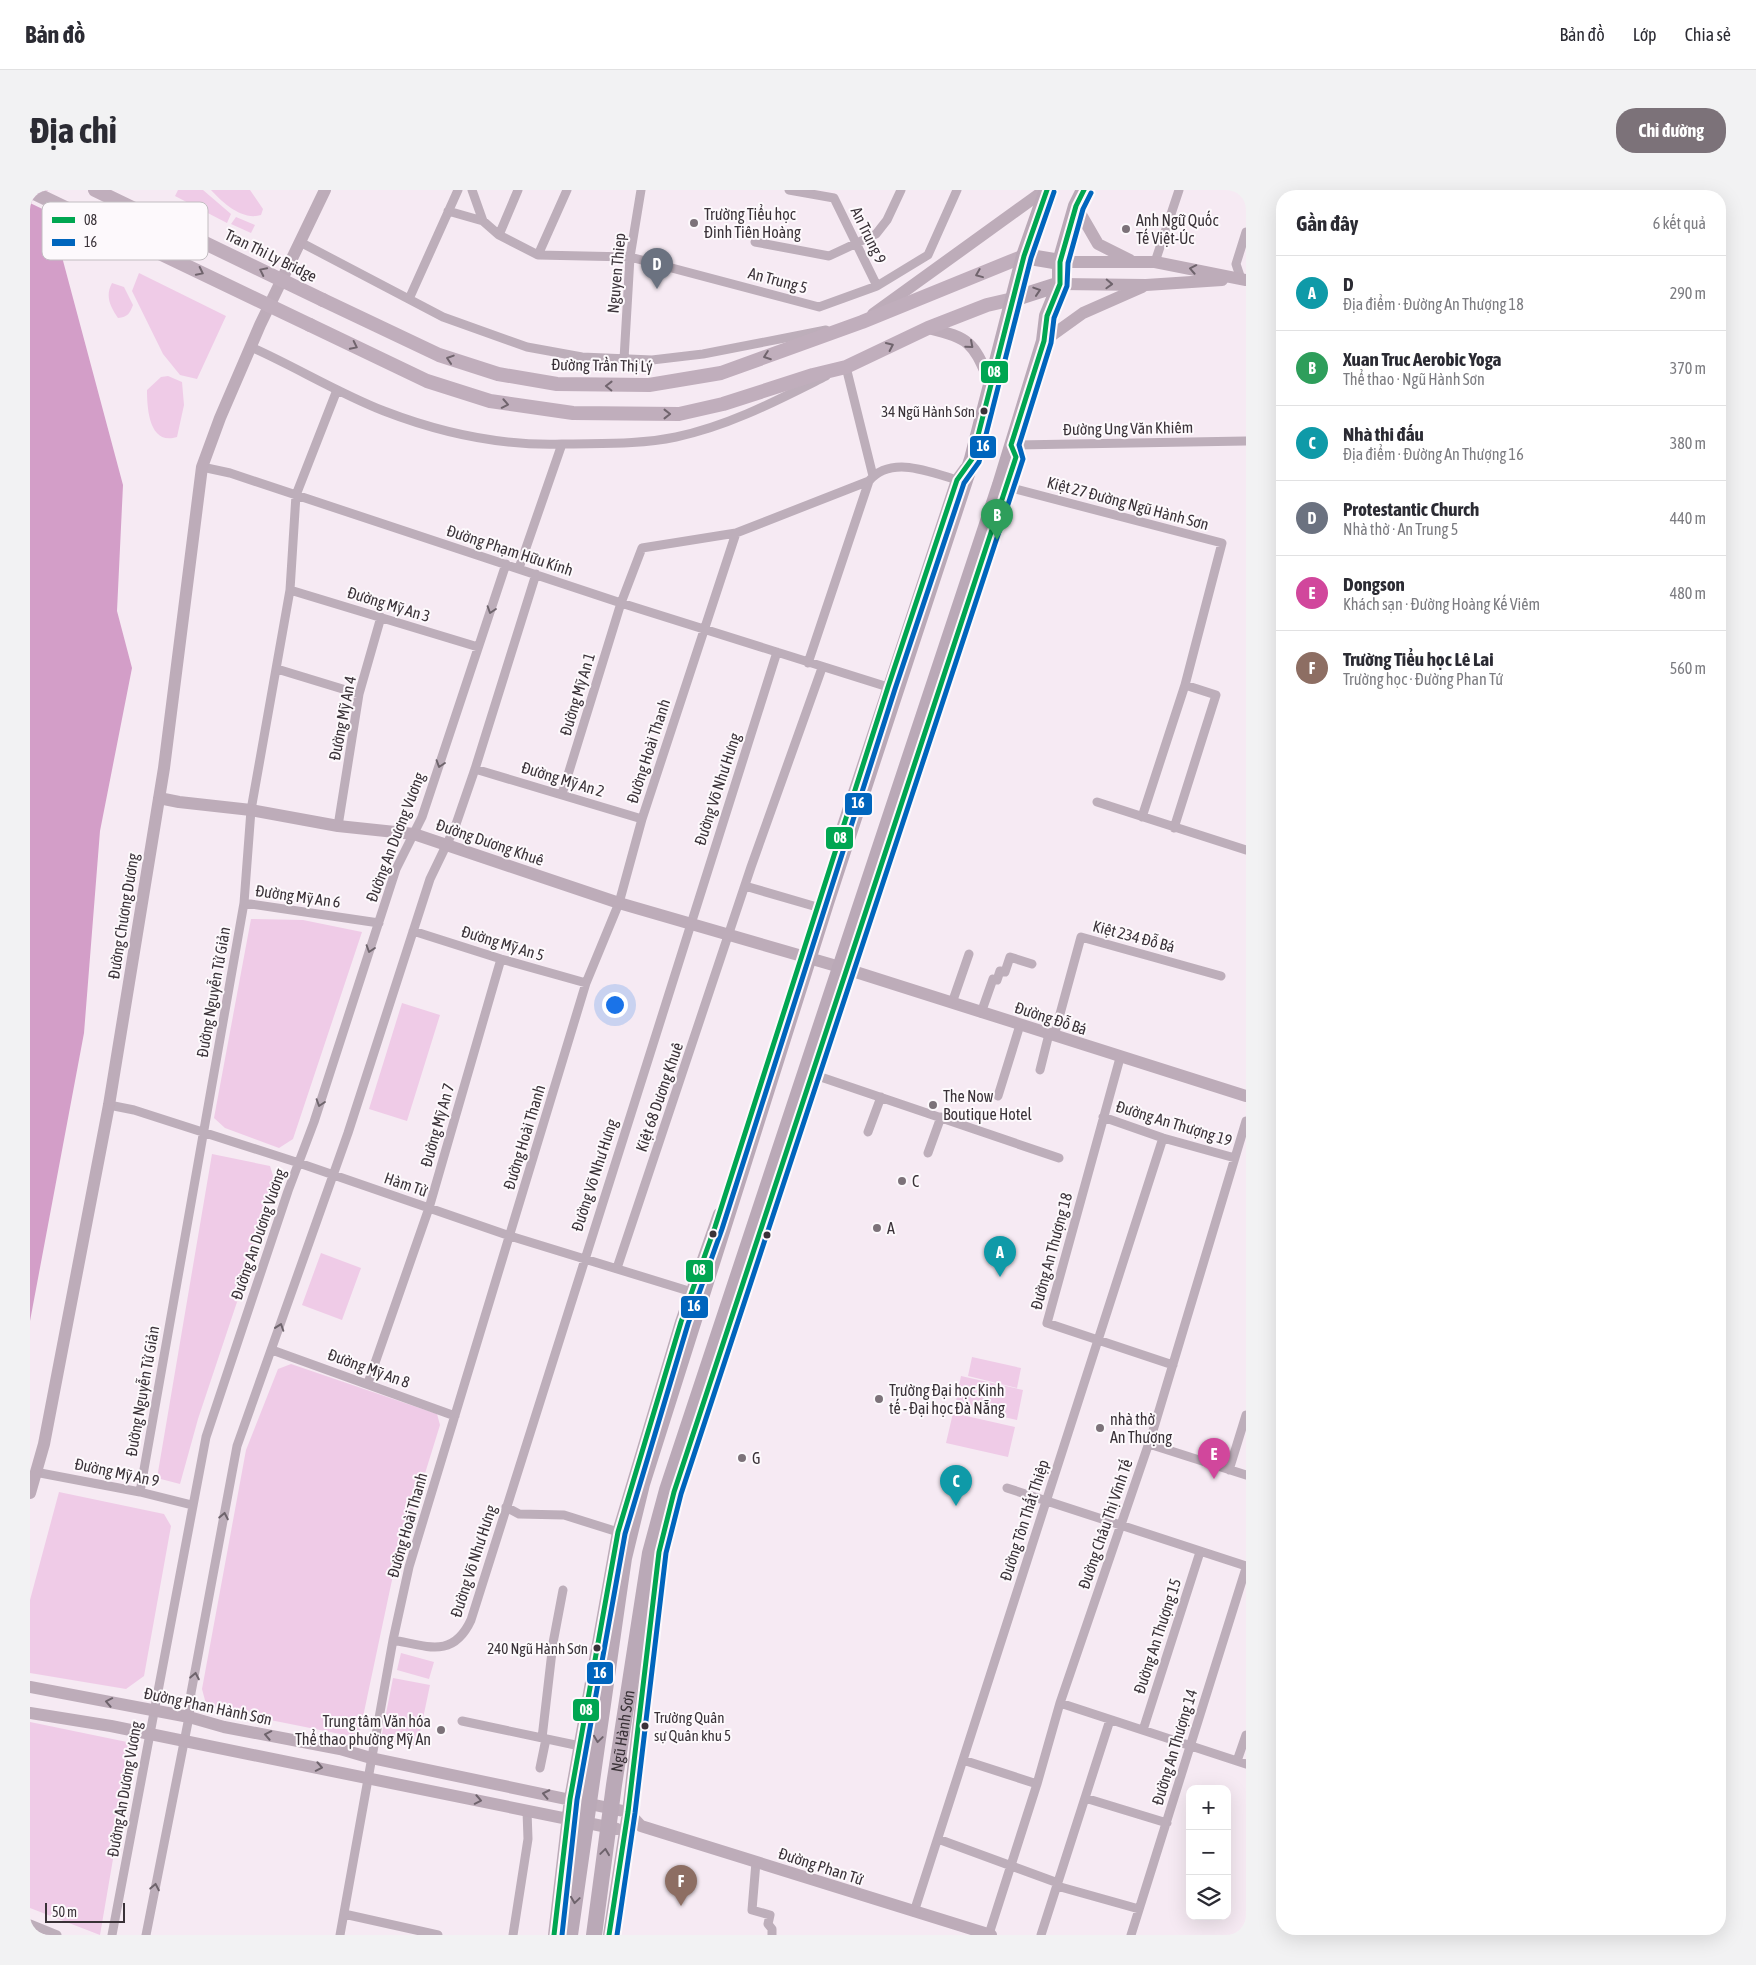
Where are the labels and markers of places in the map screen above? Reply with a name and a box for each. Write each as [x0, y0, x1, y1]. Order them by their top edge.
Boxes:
place label: Trường Tiểu học Đinh Tiên Hoàng [704, 204, 801, 242]
place label: Anh Ngữ Quốc Tế Việt-Úc [1136, 210, 1218, 247]
marker: Trường Tiểu học Đinh Tiên Hoàng [688, 217, 700, 229]
marker: Anh Ngữ Quốc Tế Việt-Úc [1120, 223, 1132, 235]
pin: D [641, 248, 673, 289]
place label: 34 Ngũ Hành Sơn [881, 403, 975, 420]
marker: 34 Ngũ Hành Sơn [979, 406, 989, 416]
pin: B [981, 499, 1013, 540]
place label: The Now Boutique Hotel [943, 1087, 1032, 1124]
marker: The Now Boutique Hotel [927, 1099, 939, 1111]
place label: C [912, 1172, 919, 1190]
marker: C [896, 1175, 908, 1187]
place label: A [887, 1219, 895, 1237]
marker: A [871, 1222, 883, 1234]
unlabelled marker [708, 1229, 718, 1239]
unlabelled marker [762, 1230, 772, 1240]
pin: A [984, 1236, 1016, 1277]
place label: Trường Đại học Kinh tế - Đại học Đà Nẵng [889, 1381, 1005, 1418]
marker: Trường Đại học Kinh tế - Đại học Đà Nẵng [873, 1393, 885, 1405]
place label: nhà thờ An Thượng [1110, 1410, 1172, 1447]
marker: nhà thờ An Thượng [1094, 1422, 1106, 1434]
pin: E [1198, 1438, 1230, 1479]
place label: G [752, 1449, 760, 1467]
marker: G [736, 1452, 748, 1464]
pin: C [940, 1465, 972, 1506]
place label: 240 Ngũ Hành Sơn [487, 1640, 588, 1657]
marker: 240 Ngũ Hành Sơn [592, 1643, 602, 1653]
place label: Trường Quân sự Quân khu 5 [654, 1709, 731, 1744]
place label: Trung tâm Văn hóa Thể thao phường Mỹ An [295, 1712, 431, 1749]
marker: Trường Quân sự Quân khu 5 [640, 1721, 650, 1731]
marker: Trung tâm Văn hóa Thể thao phường Mỹ An [435, 1724, 447, 1736]
pin: F [665, 1865, 697, 1906]

